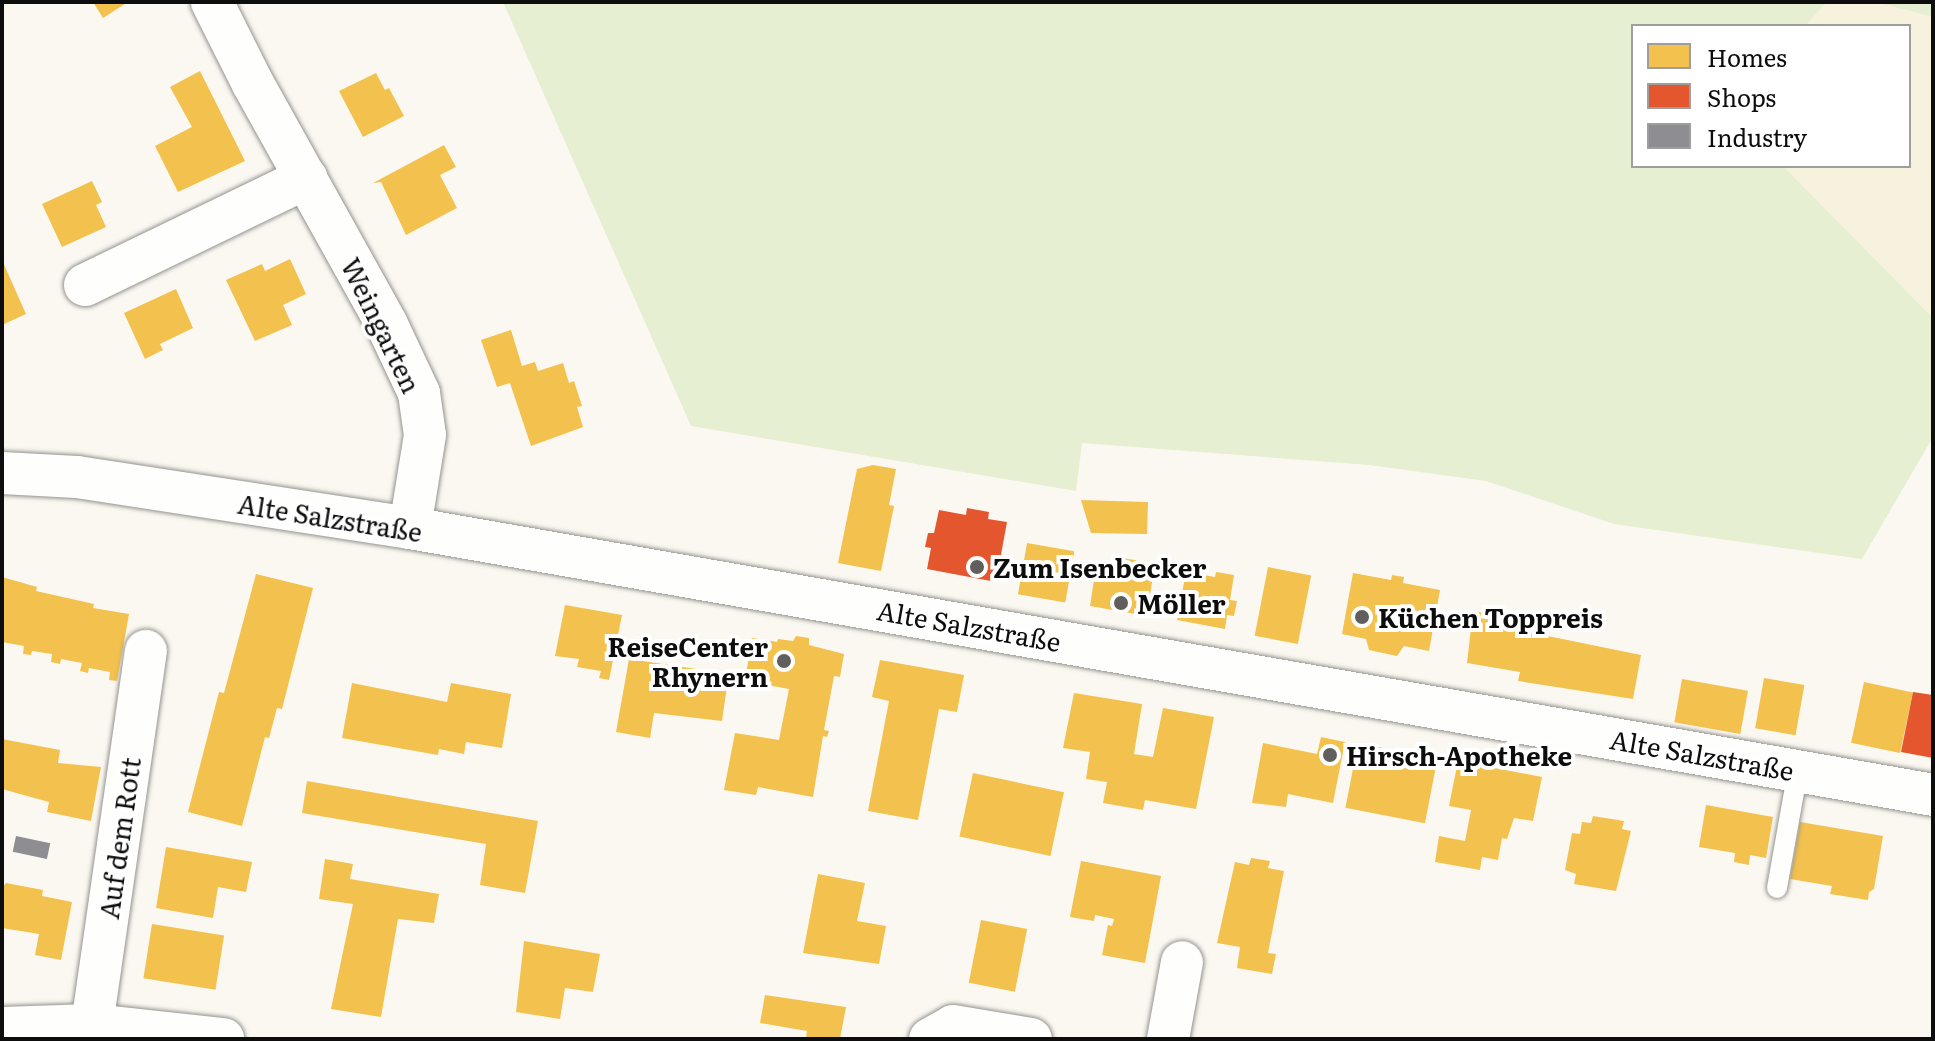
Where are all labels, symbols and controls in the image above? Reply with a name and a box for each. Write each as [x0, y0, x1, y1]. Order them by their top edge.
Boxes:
legend [1631, 24, 1911, 168]
text: Homes [1707, 39, 1787, 74]
text: Shops [1707, 79, 1776, 114]
text: Industry [1707, 119, 1807, 154]
street label: Weingarten [336, 252, 428, 398]
street label: Alte Salzstraße [236, 487, 424, 547]
place label: Zum Isenbecker [993, 551, 1206, 583]
marker: Zum Isenbecker [968, 558, 986, 576]
place label: Möller [1137, 587, 1226, 619]
street label: Alte Salzstraße [875, 593, 1063, 657]
marker: Möller [1112, 594, 1130, 612]
place label: Küchen Toppreis [1378, 601, 1603, 633]
marker: Küchen Toppreis [1353, 608, 1371, 626]
place label: ReiseCenter Rhynern [608, 630, 768, 692]
marker: ReiseCenter Rhynern [775, 652, 793, 670]
street label: Alte Salzstraße [1608, 722, 1796, 786]
place label: Hirsch-Apotheke [1346, 739, 1572, 771]
marker: Hirsch-Apotheke [1321, 746, 1339, 764]
street label: Auf dem Rott [92, 755, 146, 921]

